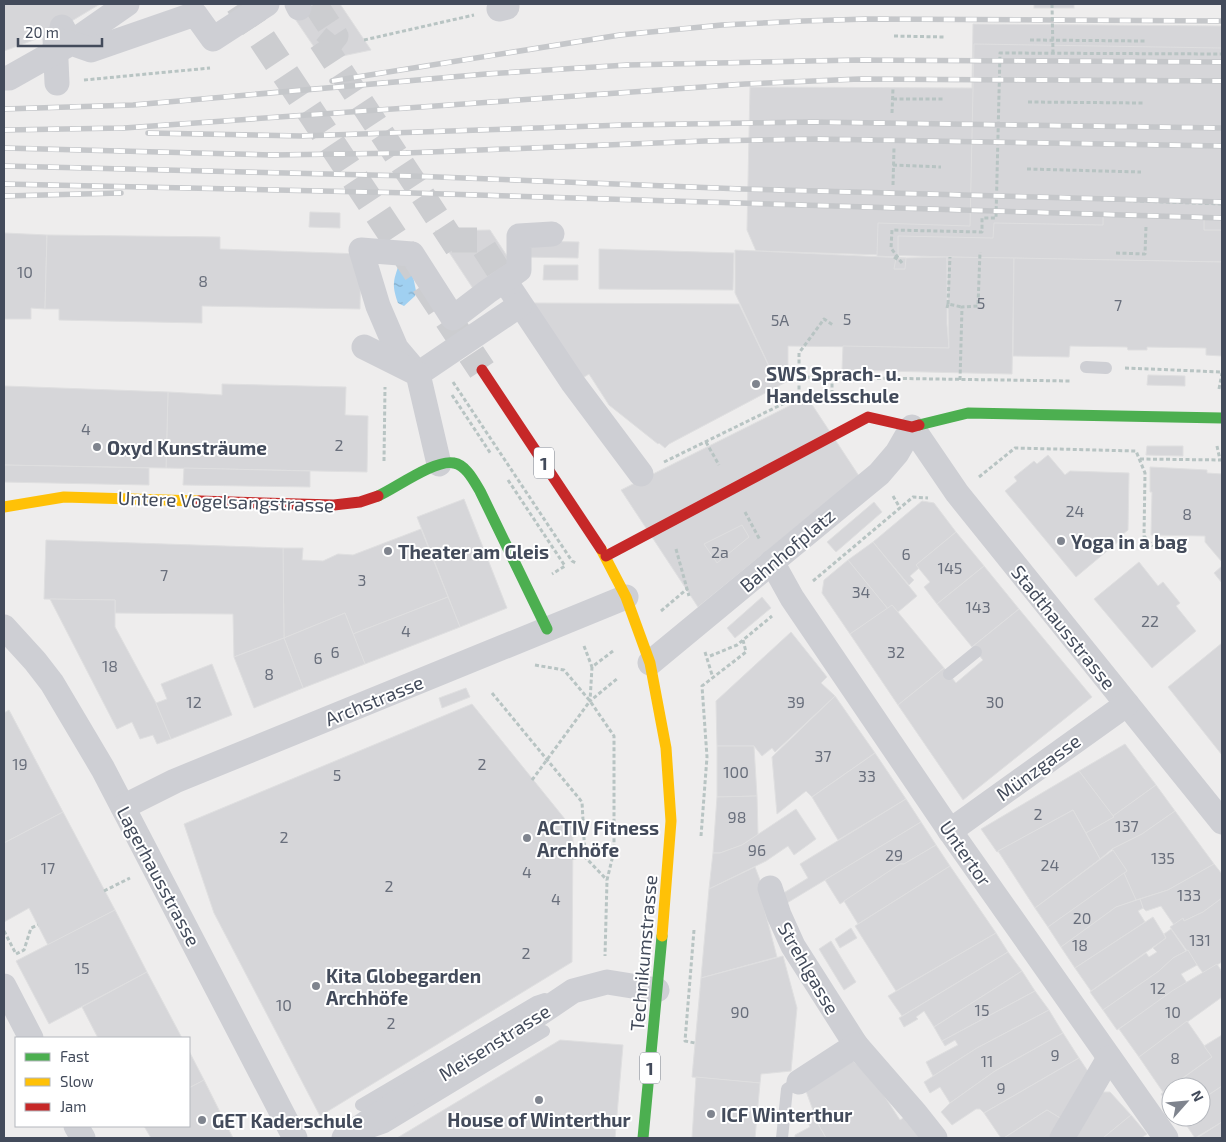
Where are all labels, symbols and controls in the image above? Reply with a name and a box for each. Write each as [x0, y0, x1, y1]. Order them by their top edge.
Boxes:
scale bar [18, 15, 101, 47]
text: 20 m [25, 23, 59, 41]
house number: 10 [17, 262, 33, 281]
house number: 8 [198, 271, 208, 290]
house number: 5 [977, 293, 985, 312]
house number: 7 [1114, 295, 1122, 314]
house number: 5 [843, 309, 851, 328]
house number: 5A [771, 310, 789, 329]
place label: SWS Sprach- u. Handelsschule [766, 362, 901, 407]
marker: SWS Sprach- u. Handelsschule [750, 378, 762, 390]
house number: 4 [81, 419, 91, 438]
house number: 2 [335, 435, 344, 454]
place label: Oxyd Kunsträume [107, 436, 267, 460]
marker: Oxyd Kunsträume [91, 441, 103, 453]
road number: 1 [534, 448, 554, 478]
street label: Untere Vogelsangstrasse [117, 486, 335, 516]
house number: 24 [1066, 501, 1085, 520]
street label: Bahnhofplatz [735, 503, 839, 597]
house number: 8 [1182, 504, 1192, 523]
place label: Yoga in a bag [1071, 530, 1187, 553]
marker: Yoga in a bag [1055, 535, 1067, 547]
place label: Theater am Gleis [398, 540, 549, 563]
house number: 2a [711, 542, 729, 561]
house number: 6 [901, 544, 911, 563]
marker: Theater am Gleis [382, 545, 394, 557]
house number: 145 [938, 558, 962, 577]
street label: Stadthausstrasse [1007, 560, 1121, 694]
house number: 7 [160, 565, 168, 584]
house number: 3 [358, 570, 366, 589]
house number: 34 [852, 582, 871, 601]
house number: 143 [965, 597, 991, 616]
house number: 22 [1141, 611, 1159, 630]
house number: 4 [401, 621, 411, 640]
house number: 6 [330, 642, 340, 661]
house number: 32 [887, 642, 905, 661]
house number: 6 [313, 648, 323, 667]
house number: 18 [102, 656, 118, 675]
house number: 8 [264, 664, 274, 683]
street label: Archstrasse [321, 670, 427, 730]
house number: 12 [186, 692, 202, 711]
house number: 39 [787, 692, 805, 711]
house number: 30 [986, 692, 1004, 711]
street label: Münzgasse [991, 729, 1085, 805]
house number: 37 [814, 746, 832, 765]
house number: 19 [12, 754, 28, 773]
house number: 2 [478, 754, 487, 773]
house number: 100 [723, 762, 749, 781]
house number: 5 [333, 765, 341, 784]
house number: 33 [858, 766, 876, 785]
street label: Lagerhausstrasse [112, 802, 206, 950]
house number: 2 [1034, 804, 1043, 823]
house number: 98 [728, 807, 746, 826]
place label: ACTIV Fitness Archhöfe [537, 816, 659, 861]
street label: Untertor [935, 816, 997, 890]
house number: 137 [1115, 816, 1139, 835]
house number: 2 [280, 827, 289, 846]
marker: ACTIV Fitness Archhöfe [521, 832, 533, 844]
house number: 96 [748, 840, 766, 859]
house number: 29 [885, 845, 903, 864]
house number: 135 [1151, 848, 1175, 867]
house number: 24 [1041, 855, 1060, 874]
house number: 17 [41, 858, 55, 877]
house number: 4 [522, 862, 532, 881]
street label: Technikumstrasse [625, 874, 661, 1032]
house number: 2 [385, 876, 394, 895]
house number: 133 [1177, 885, 1201, 904]
house number: 4 [551, 889, 561, 908]
house number: 20 [1073, 908, 1091, 927]
street label: Strehlgasse [773, 918, 845, 1018]
house number: 131 [1189, 930, 1211, 949]
house number: 18 [1072, 935, 1088, 954]
house number: 2 [522, 943, 531, 962]
house number: 15 [75, 958, 89, 977]
place label: Kita Globegarden Archhöfe [326, 964, 481, 1009]
house number: 12 [1150, 978, 1166, 997]
marker: Kita Globegarden Archhöfe [310, 980, 322, 992]
house number: 10 [276, 995, 292, 1014]
street label: Meisenstrasse [434, 999, 554, 1085]
house number: 15 [975, 1000, 989, 1019]
house number: 90 [731, 1002, 749, 1021]
house number: 10 [1165, 1002, 1181, 1021]
house number: 2 [387, 1013, 396, 1032]
legend [15, 1037, 190, 1127]
house number: 9 [1050, 1045, 1060, 1064]
text: Fast [60, 1047, 90, 1065]
house number: 8 [1170, 1048, 1180, 1067]
house number: 11 [981, 1051, 993, 1070]
road number: 1 [640, 1052, 660, 1084]
text: Slow [60, 1072, 94, 1090]
north arrow [1161, 1077, 1211, 1127]
house number: 9 [996, 1078, 1006, 1097]
text: N [1188, 1088, 1208, 1104]
marker: House of Winterthur [533, 1094, 545, 1106]
text: Jam [60, 1097, 86, 1115]
place label: ICF Winterthur [721, 1103, 852, 1126]
place label: House of Winterthur [447, 1108, 631, 1131]
marker: ICF Winterthur [705, 1108, 717, 1120]
place label: GET Kaderschule [212, 1109, 363, 1132]
marker: GET Kaderschule [196, 1114, 208, 1126]

